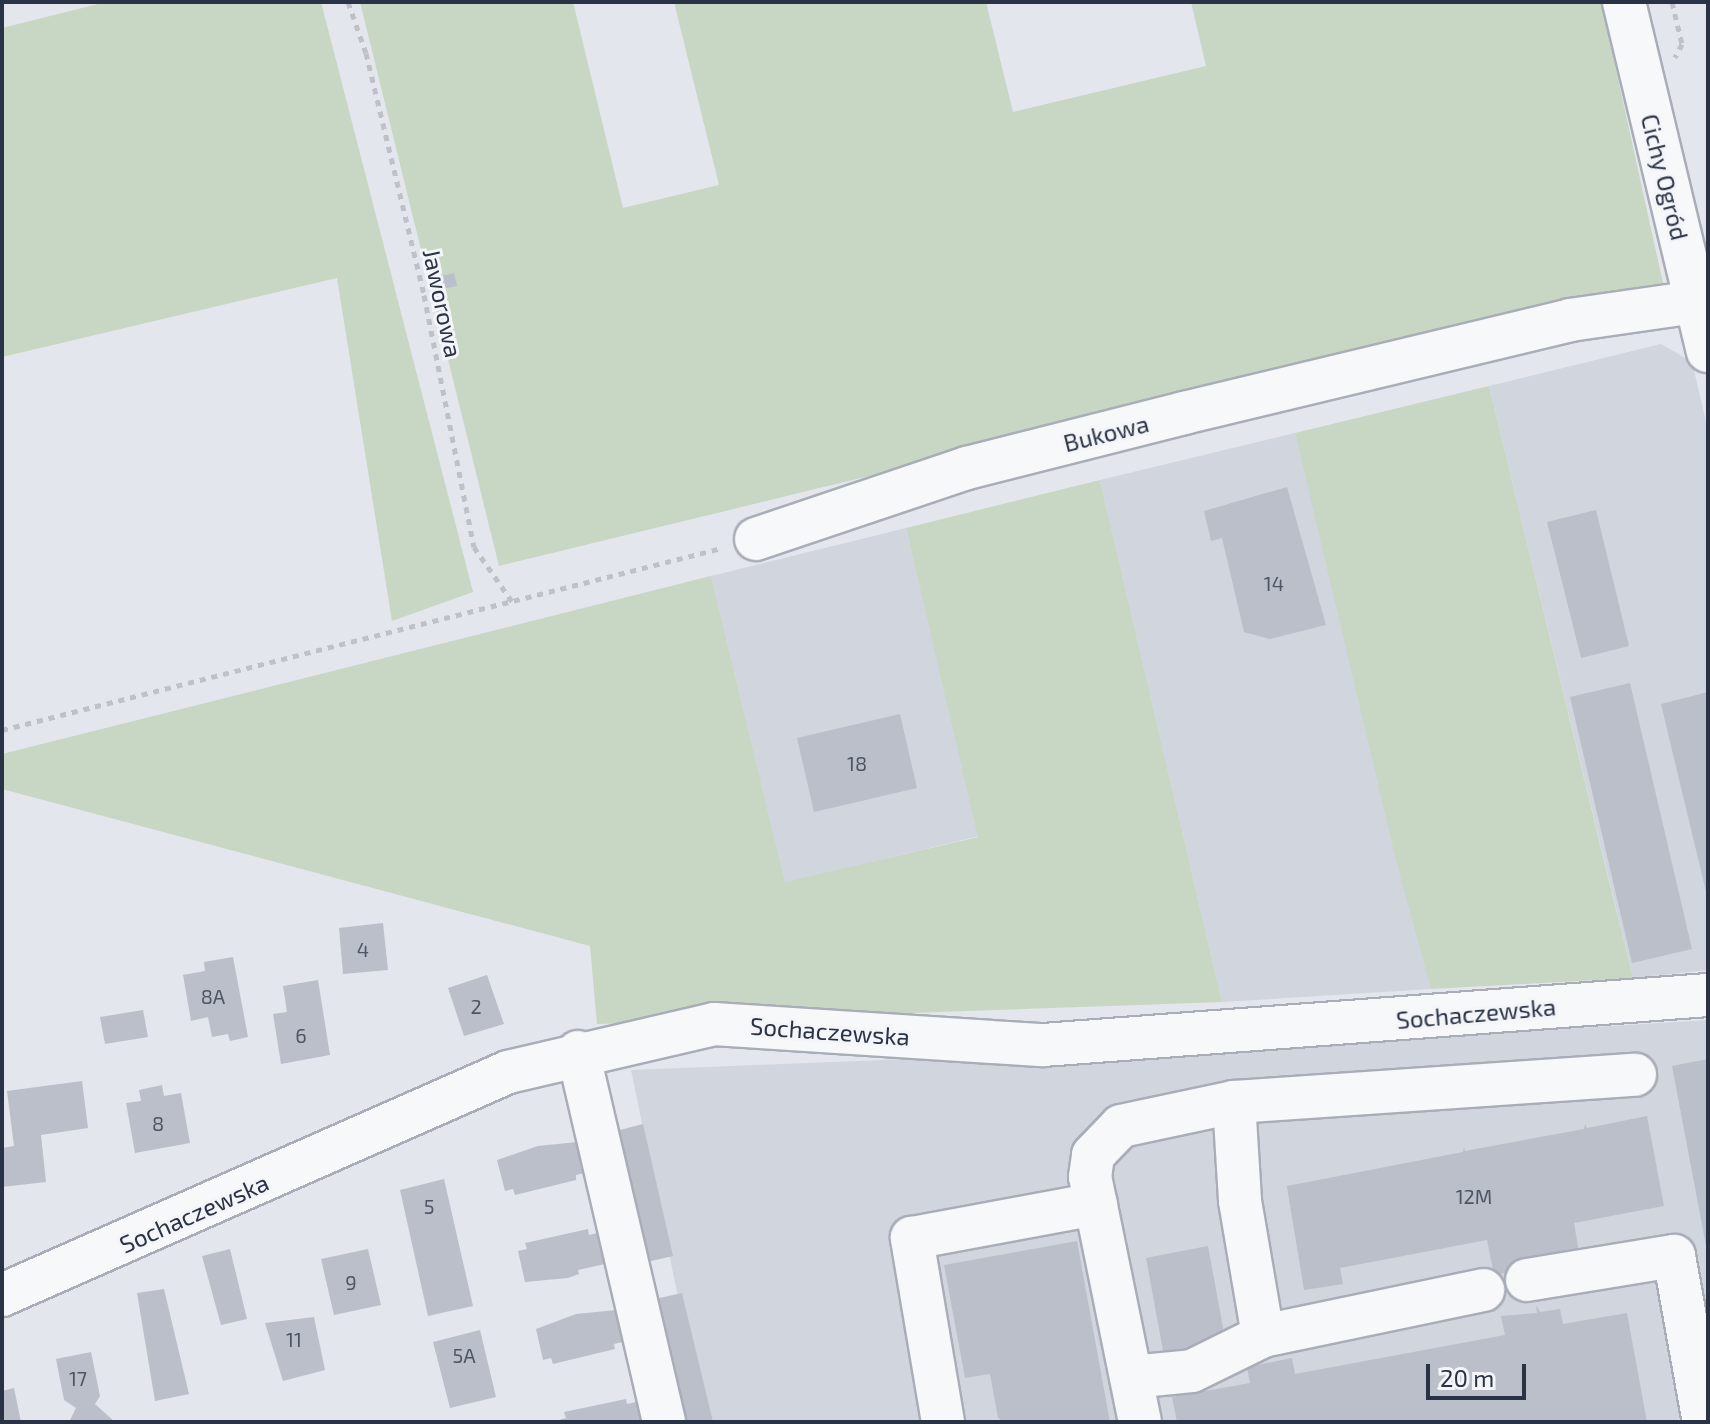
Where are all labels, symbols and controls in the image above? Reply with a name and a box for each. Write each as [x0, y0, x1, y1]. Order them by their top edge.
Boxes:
street label: Cichy Ogród [1635, 111, 1695, 243]
street label: Jaworowa [417, 246, 469, 360]
street label: Bukowa [1060, 409, 1152, 457]
house number: 14 [1264, 571, 1284, 595]
house number: 18 [847, 751, 867, 775]
house number: 4 [357, 937, 369, 961]
house number: 8A [201, 984, 225, 1008]
street label: Sochaczewska [1395, 992, 1557, 1034]
house number: 2 [470, 994, 482, 1018]
street label: Sochaczewska [749, 1011, 911, 1051]
house number: 6 [295, 1023, 307, 1047]
house number: 8 [152, 1111, 164, 1135]
street label: Sochaczewska [115, 1167, 273, 1259]
house number: 12M [1456, 1184, 1492, 1208]
house number: 5 [424, 1194, 434, 1218]
house number: 9 [345, 1270, 357, 1294]
house number: 11 [286, 1327, 302, 1351]
house number: 5A [452, 1343, 476, 1367]
scale bar [1430, 1348, 1530, 1398]
text: 20 m [1440, 1363, 1494, 1392]
house number: 17 [69, 1366, 87, 1390]

